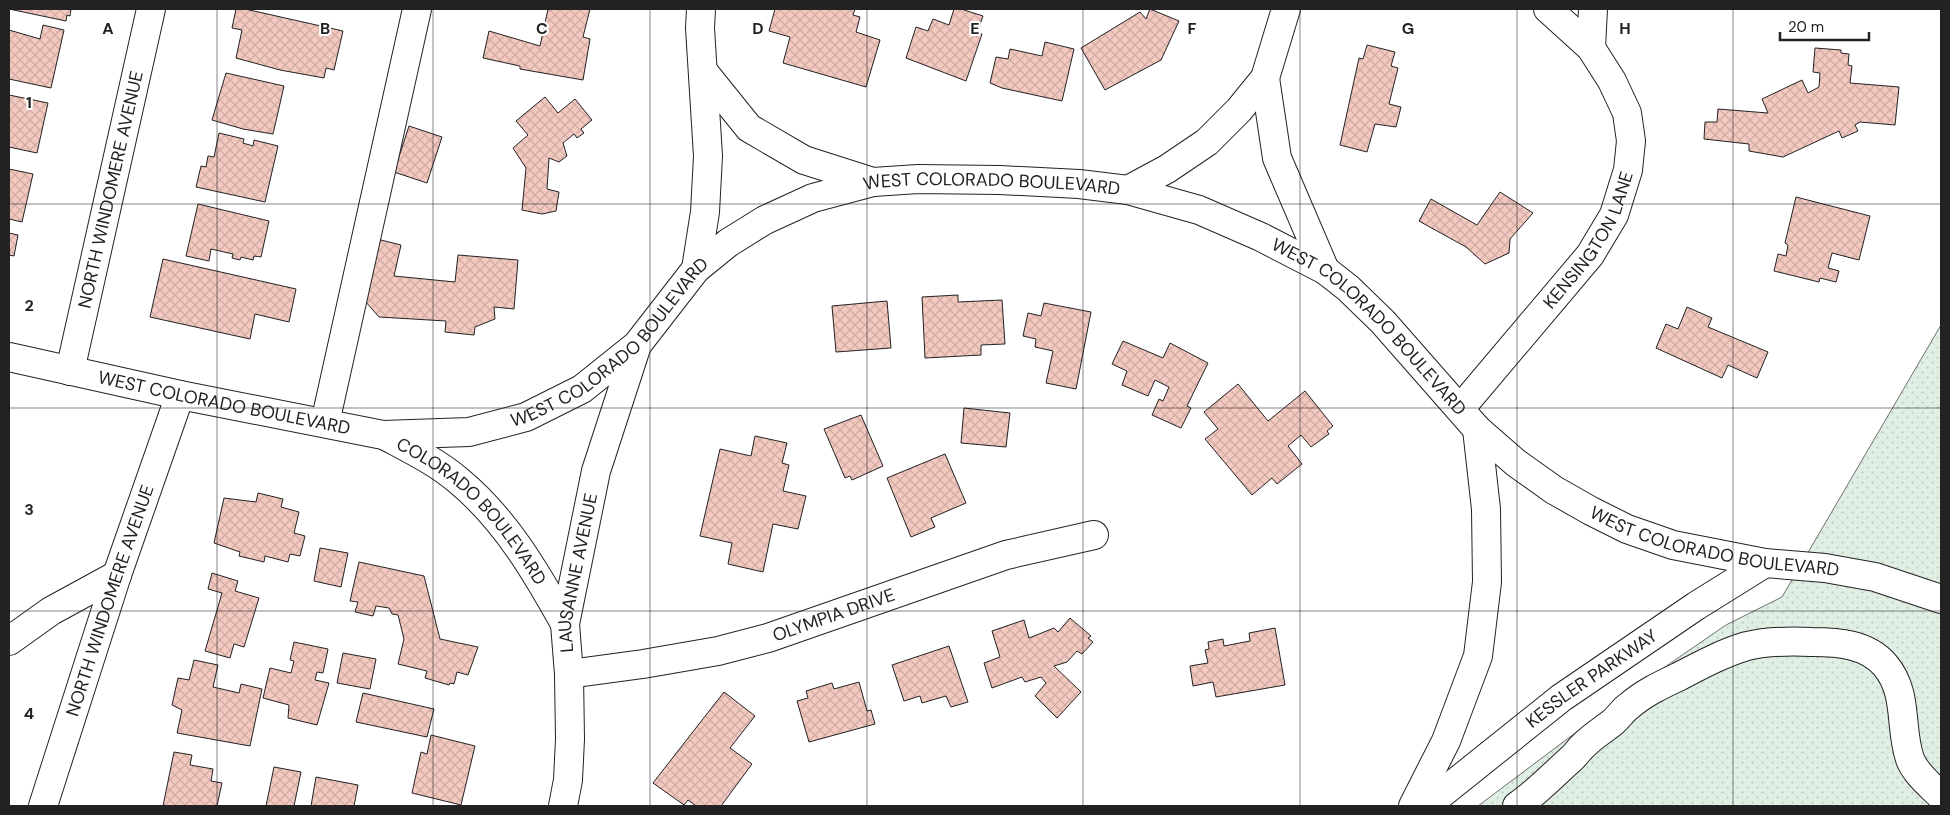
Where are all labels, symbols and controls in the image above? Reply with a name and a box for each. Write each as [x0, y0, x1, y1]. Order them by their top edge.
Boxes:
scale bar [1780, 10, 1869, 42]
text: 20 m [1788, 17, 1824, 37]
text: A [102, 18, 114, 39]
text: B [320, 18, 330, 39]
text: C [536, 18, 548, 39]
text: D [752, 18, 764, 39]
text: E [970, 18, 980, 39]
text: F [1188, 18, 1197, 39]
text: G [1402, 18, 1414, 39]
text: H [1619, 18, 1631, 39]
street label: NORTH WINDOMERE AVENUE [72, 69, 149, 310]
text: 1 [26, 92, 32, 113]
street label: WEST COLORADO BOULEVARD [861, 167, 1122, 201]
street label: KENSINGTON LANE [1538, 168, 1639, 314]
street label: WEST COLORADO BOULEVARD [1267, 232, 1472, 421]
street label: WEST COLORADO BOULEVARD [508, 252, 713, 433]
text: 2 [24, 295, 34, 316]
street label: WEST COLORADO BOULEVARD [96, 365, 352, 440]
street label: COLORADO BOULEVARD [392, 432, 552, 590]
street label: NORTH WINDOMERE AVENUE [60, 482, 160, 719]
street label: LAUSANNE AVENUE [553, 491, 603, 653]
text: 3 [24, 499, 34, 520]
street label: WEST COLORADO BOULEVARD [1586, 500, 1841, 582]
street label: OLYMPIA DRIVE [769, 583, 898, 648]
street label: KESSLER PARKWAY [1521, 623, 1663, 734]
text: 4 [24, 703, 34, 724]

